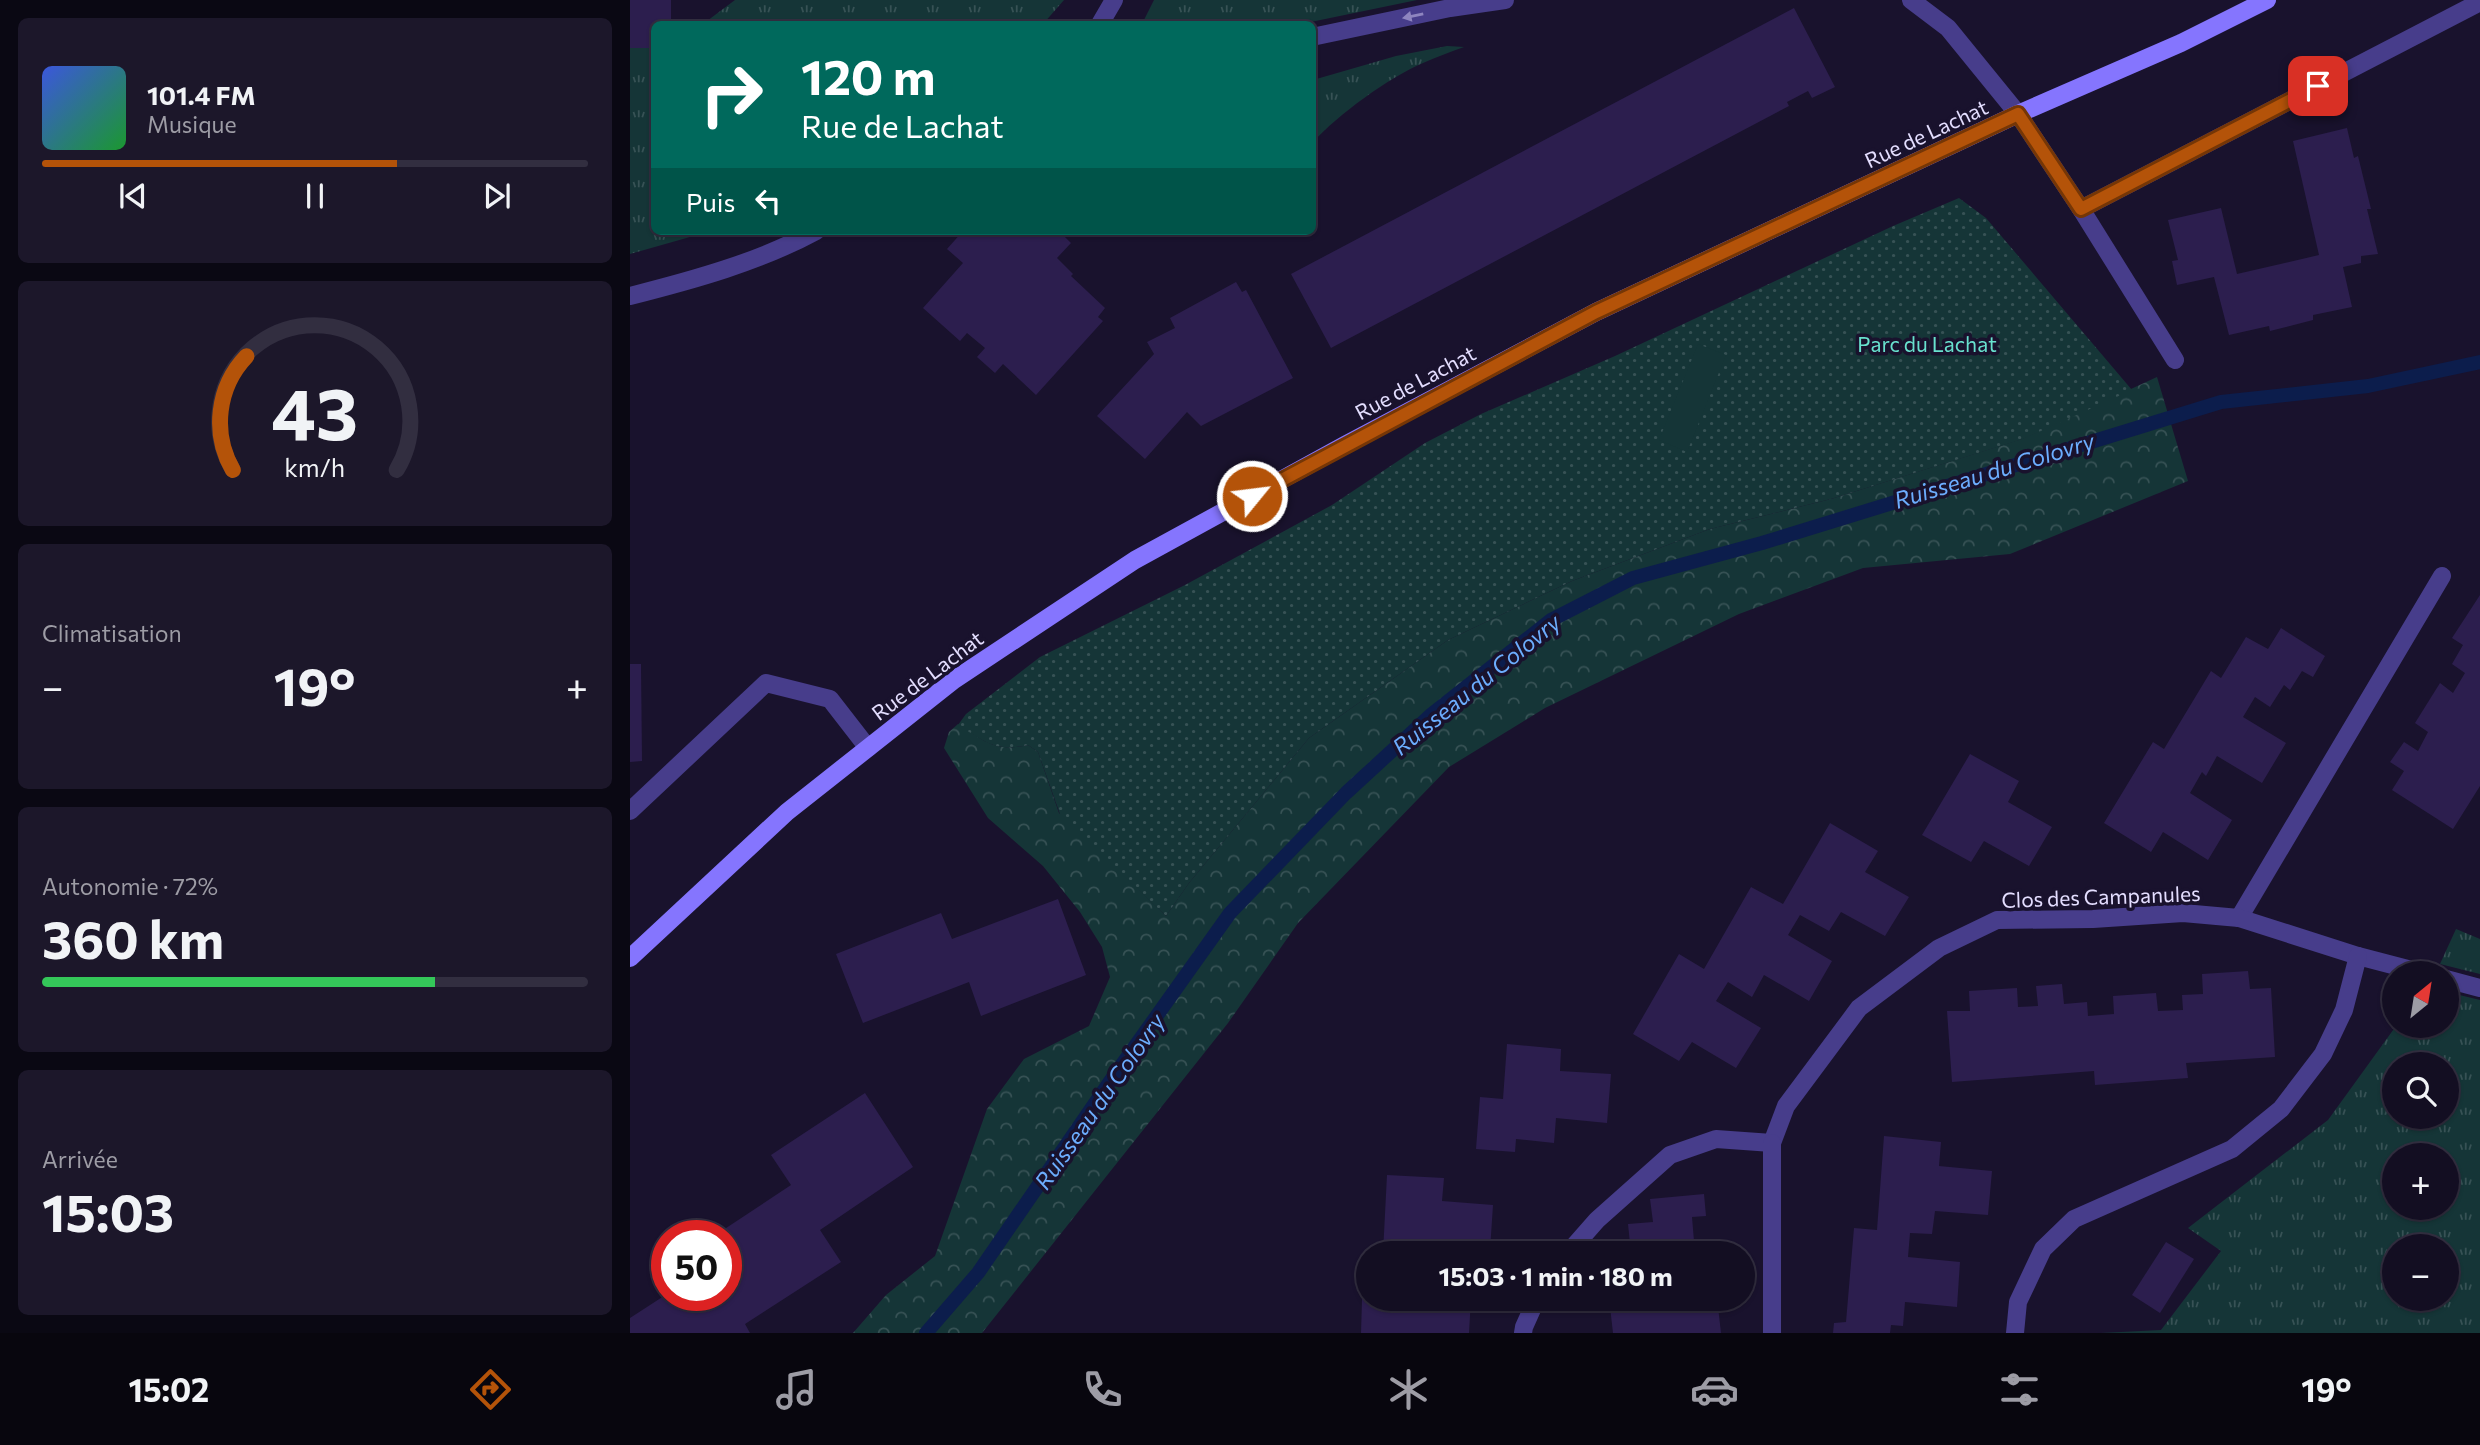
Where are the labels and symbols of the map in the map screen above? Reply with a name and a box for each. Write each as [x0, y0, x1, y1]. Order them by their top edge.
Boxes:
one-way arrow [1402, 10, 1424, 21]
pin [2288, 56, 2348, 116]
street label: Rue de Lachat [1860, 94, 1992, 172]
park label: Parc du Lachat [1857, 331, 1997, 356]
street label: Rue de Lachat [1350, 340, 1480, 424]
water label: Ruisseau du Colovry [1890, 426, 2099, 514]
position arrow [1215, 459, 1289, 533]
water label: Ruisseau du Colovry [1386, 607, 1566, 760]
street label: Rue de Lachat [866, 625, 988, 725]
street label: Clos des Campanules [2001, 880, 2201, 912]
north arrow [2382, 961, 2459, 1038]
water label: Ruisseau du Colovry [1028, 1007, 1171, 1194]
speed limit sign: 50 [651, 1220, 742, 1311]

